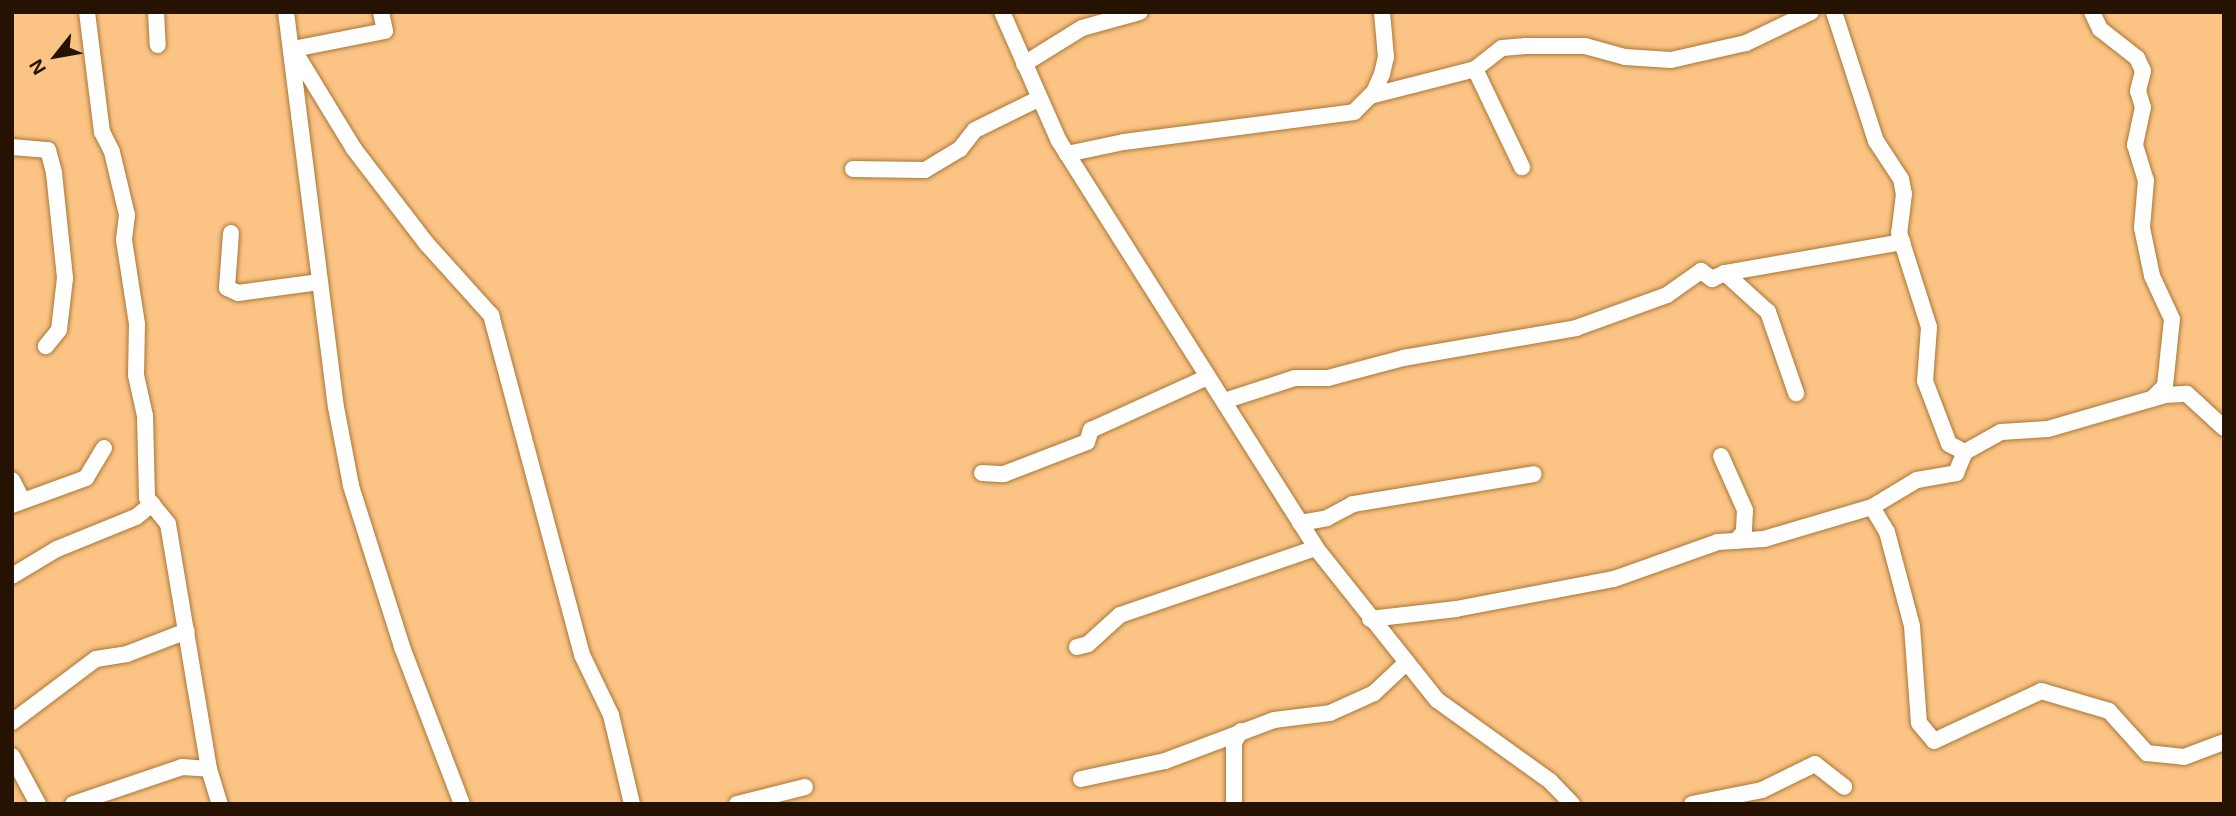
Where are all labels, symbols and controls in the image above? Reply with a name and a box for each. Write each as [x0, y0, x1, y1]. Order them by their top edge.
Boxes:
north arrow [21, 21, 91, 91]
text: N [25, 56, 50, 78]

